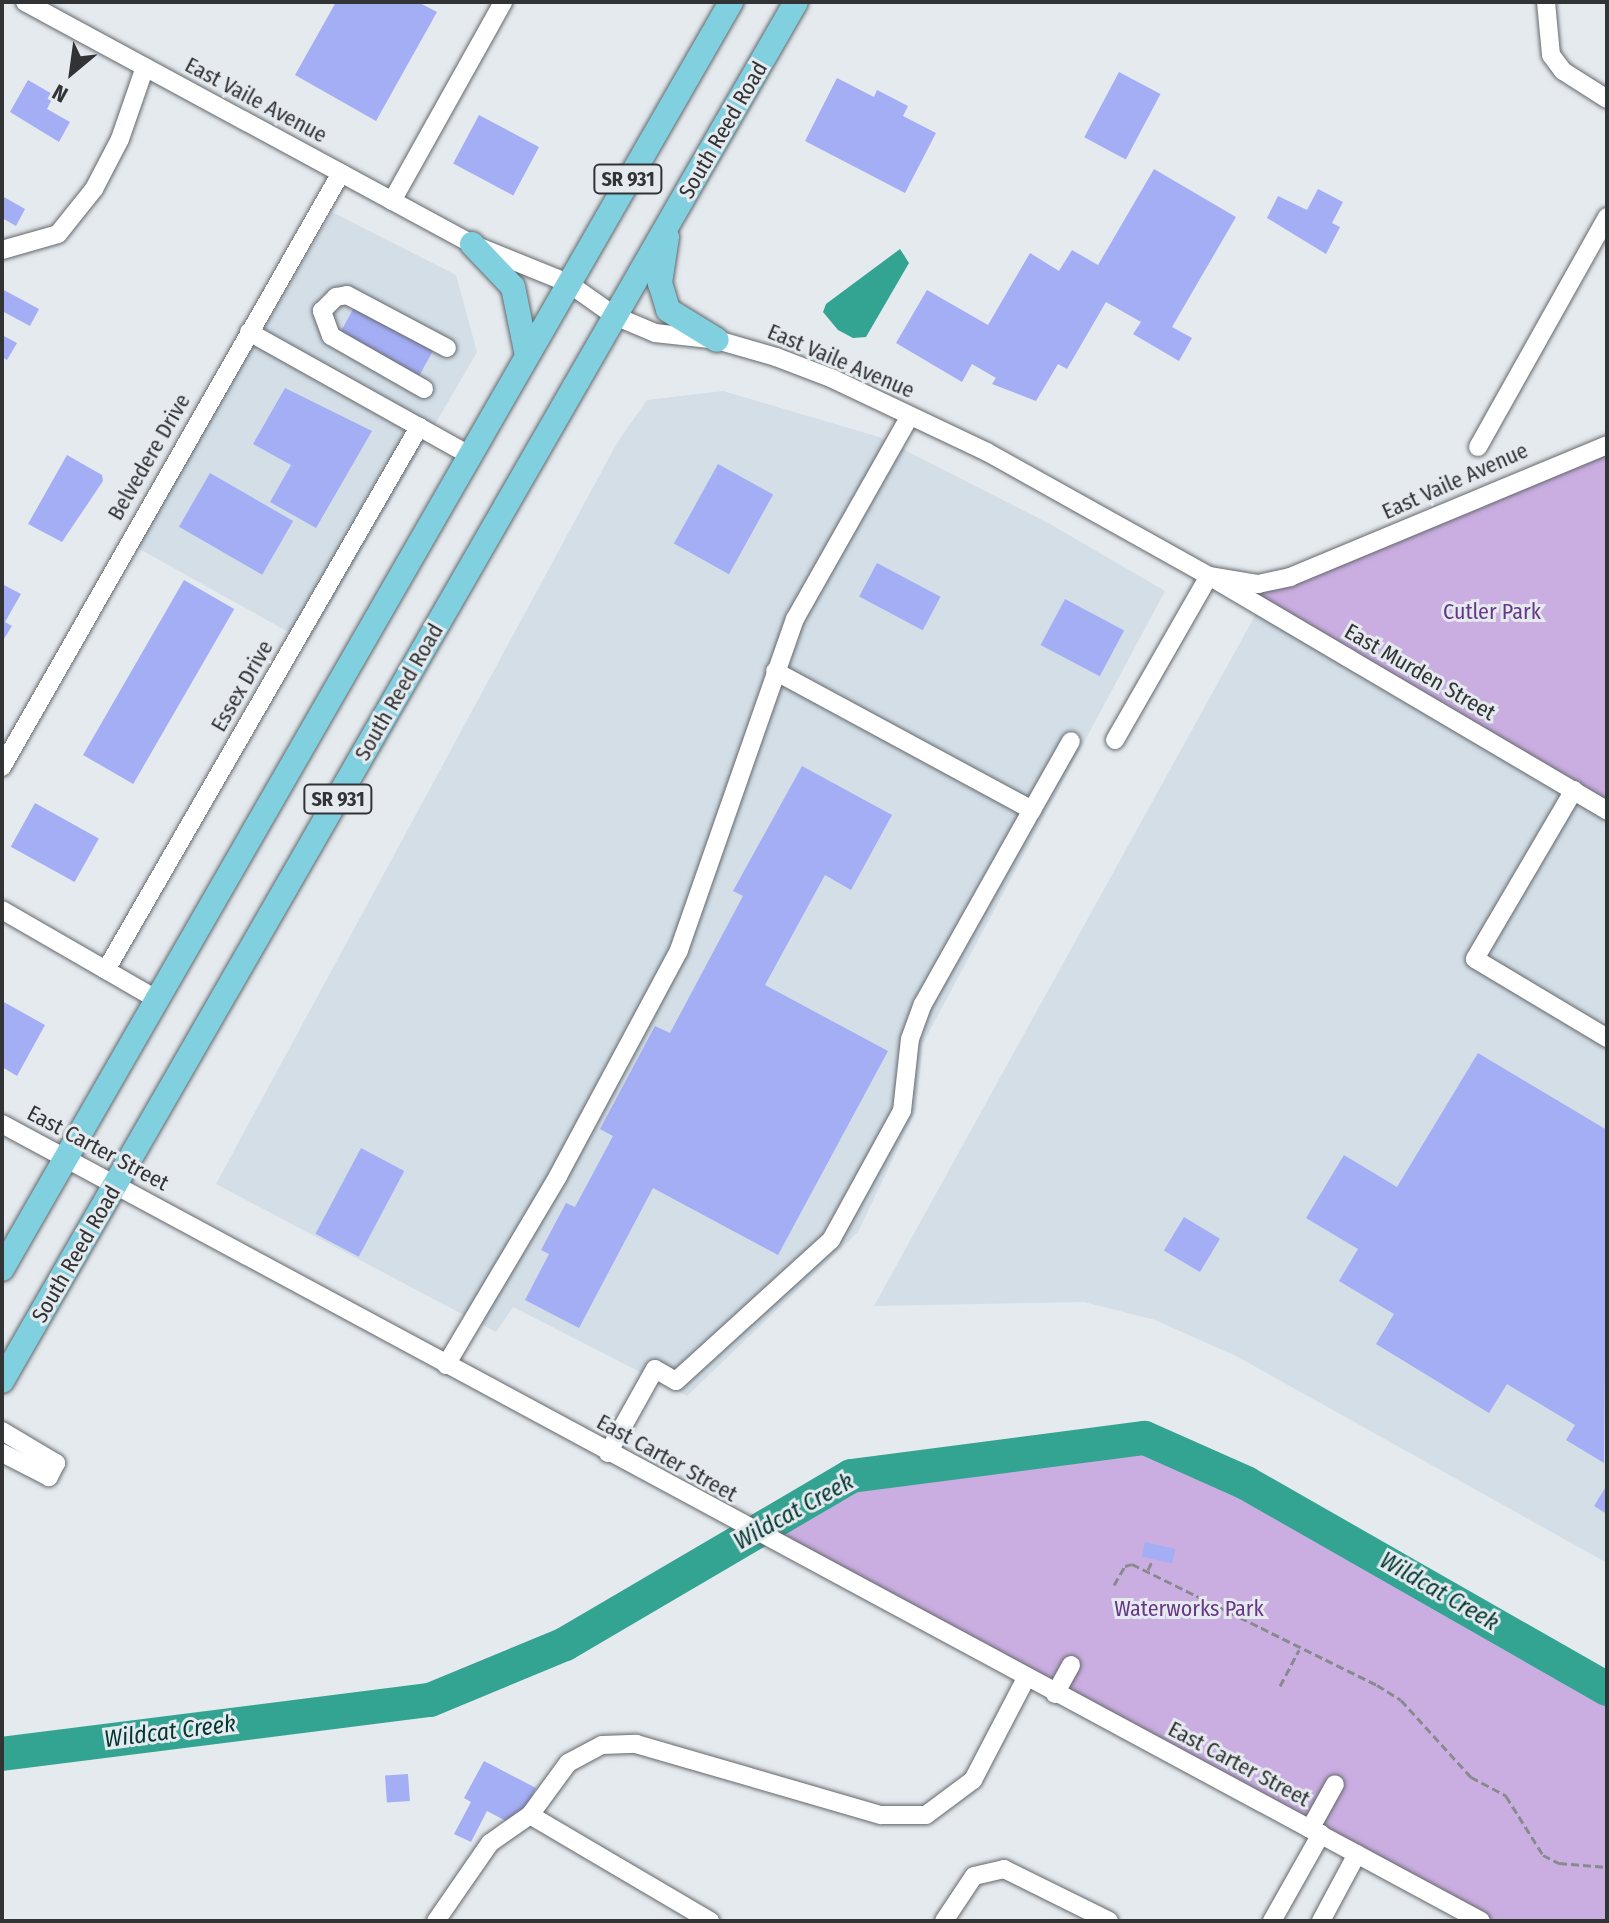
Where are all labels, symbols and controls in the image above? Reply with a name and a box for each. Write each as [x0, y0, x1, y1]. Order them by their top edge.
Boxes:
north arrow [32, 32, 112, 112]
street label: East Vaile Avenue [181, 52, 331, 148]
street label: South Reed Road [673, 57, 773, 203]
text: N [48, 78, 72, 108]
road number: SR 931 [592, 163, 664, 195]
street label: East Vaile Avenue [764, 318, 918, 404]
street label: Belvedere Drive [102, 389, 196, 525]
street label: East Vaile Avenue [1378, 437, 1532, 525]
park label: Cutler Park [1443, 599, 1541, 625]
street label: East Murden Street [1340, 618, 1500, 726]
street label: South Reed Road [349, 619, 449, 765]
street label: Essex Drive [205, 636, 279, 736]
road number: SR 931 [302, 783, 374, 815]
street label: East Carter Street [23, 1100, 173, 1196]
street label: South Reed Road [26, 1181, 126, 1327]
street label: East Carter Street [592, 1409, 742, 1507]
water label: Wildcat Creek [729, 1467, 859, 1557]
water label: Wildcat Creek [1374, 1546, 1504, 1638]
park label: Waterworks Park [1114, 1596, 1264, 1622]
water label: Wildcat Creek [103, 1710, 237, 1754]
street label: East Carter Street [1164, 1716, 1314, 1812]

